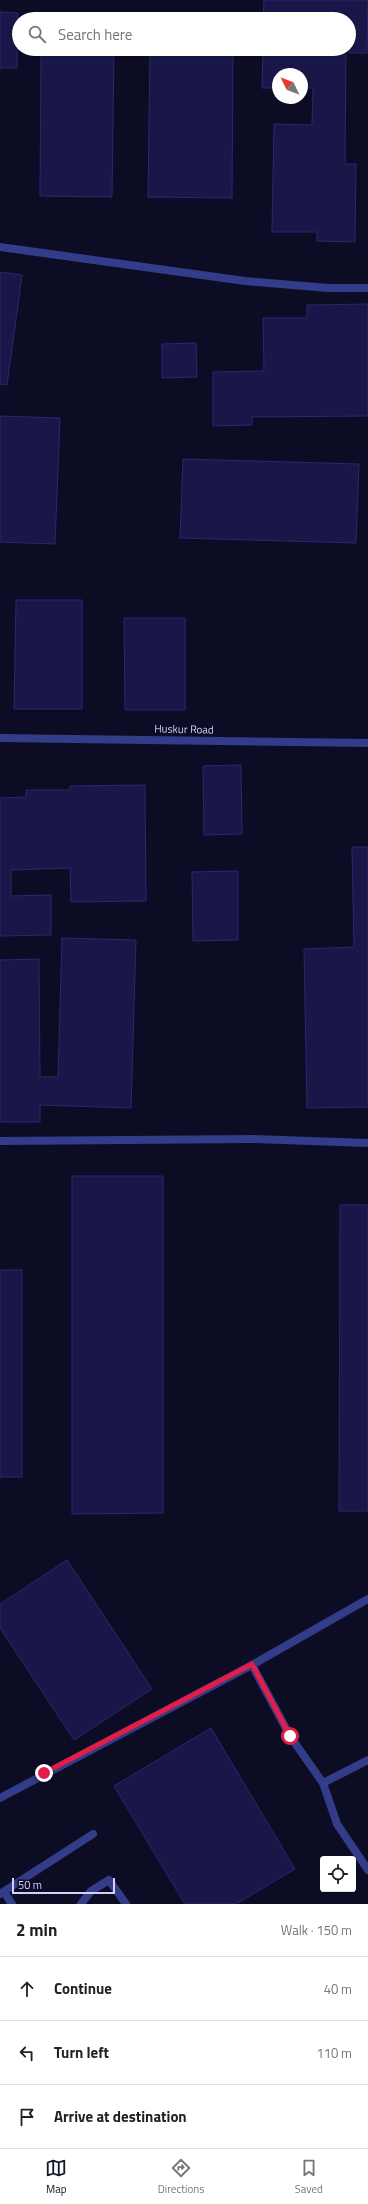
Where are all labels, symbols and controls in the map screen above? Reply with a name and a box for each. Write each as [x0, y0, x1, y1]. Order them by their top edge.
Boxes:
search box [12, 12, 356, 56]
icon: search [26, 23, 48, 45]
text: Search here [58, 23, 132, 46]
north arrow [272, 68, 308, 104]
street label: Huskur Road [154, 720, 214, 738]
route start [281, 1727, 299, 1745]
route end [35, 1764, 53, 1782]
map controls [320, 1856, 356, 1892]
button: locate [320, 1856, 356, 1892]
scale bar [12, 1876, 115, 1895]
text: 50 m [18, 1877, 42, 1893]
text: 2 min [16, 1917, 57, 1943]
text: Walk · 150 m [281, 1920, 352, 1940]
text: Continue [54, 1977, 112, 2000]
icon: ahead [16, 1978, 38, 2000]
text: 40 m [324, 1979, 352, 1999]
text: Turn left [54, 2041, 109, 2064]
icon: left [16, 2042, 38, 2064]
text: 110 m [316, 2043, 352, 2063]
text: Arrive at destination [54, 2105, 187, 2128]
icon: arrive [16, 2106, 38, 2128]
tab: Map [45, 2157, 67, 2197]
tab: Directions [158, 2157, 204, 2197]
tab: Saved [295, 2157, 323, 2197]

